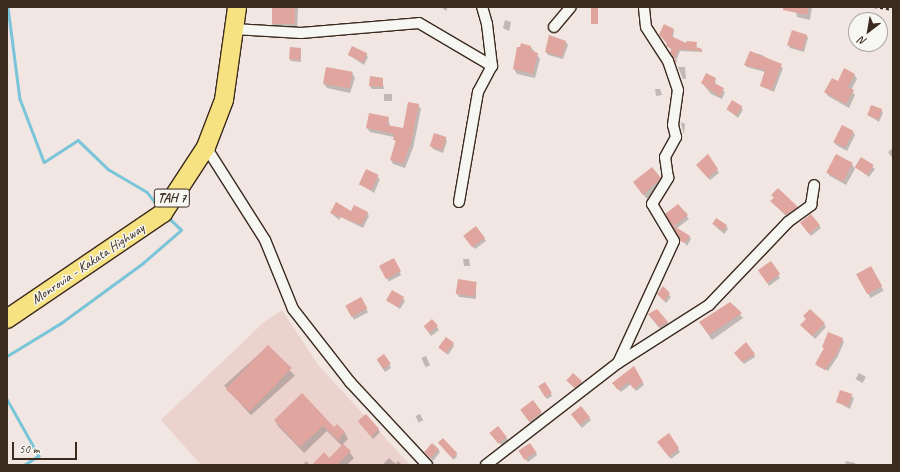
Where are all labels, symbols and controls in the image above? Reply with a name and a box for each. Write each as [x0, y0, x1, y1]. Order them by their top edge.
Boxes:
north arrow [848, 12, 888, 52]
text: N [856, 34, 869, 49]
road number: TAH 7 [153, 187, 191, 209]
street label: Monrovia - Kakata Highway [28, 220, 148, 308]
scale bar [14, 434, 79, 460]
text: 50 m [19, 441, 39, 457]

